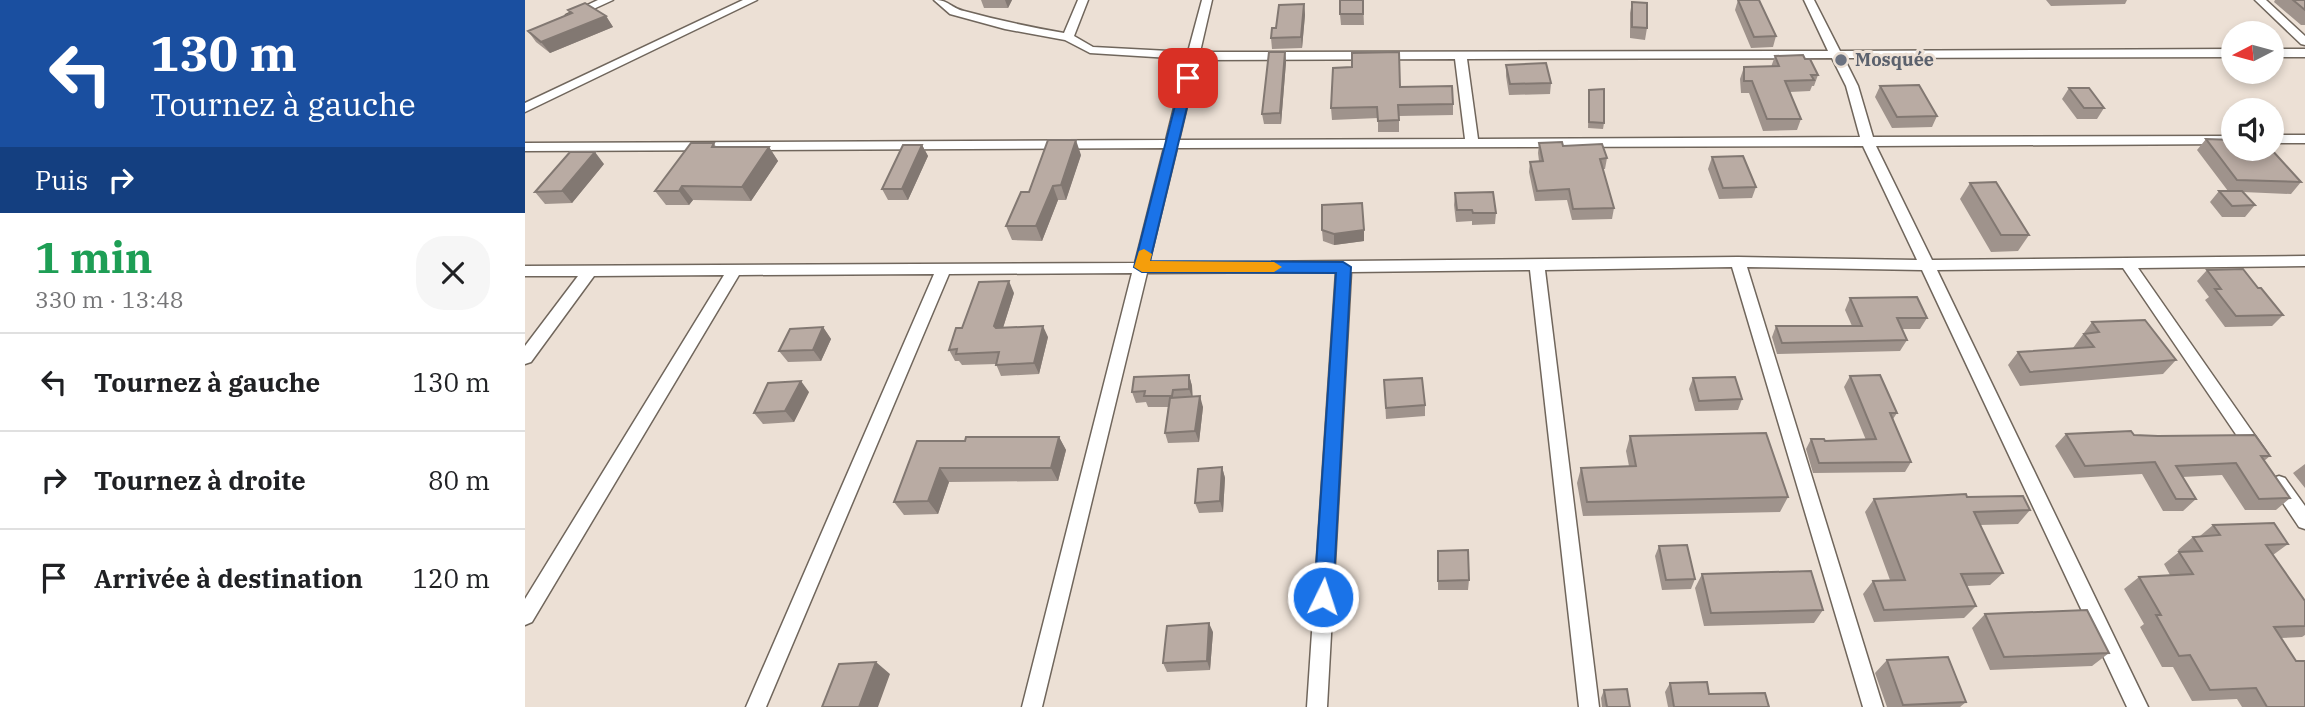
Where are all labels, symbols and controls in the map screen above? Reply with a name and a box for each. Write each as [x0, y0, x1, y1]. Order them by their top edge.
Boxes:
text: 130 m [150, 21, 297, 84]
north arrow [2221, 21, 2284, 84]
map controls [2221, 21, 2284, 161]
icon: left [35, 28, 126, 119]
pin [1158, 48, 1218, 108]
place label: Mosquée [1855, 48, 1934, 71]
marker: Mosquée [1833, 52, 1849, 68]
icon: arrive [1169, 59, 1207, 97]
text: Tournez à gauche [150, 83, 416, 125]
button: sound [2221, 98, 2284, 161]
icon: right [102, 161, 140, 199]
text: Puis [35, 163, 88, 197]
text: 1 min [35, 230, 153, 285]
button: close [416, 236, 490, 310]
text: 330 m · 13:48 [35, 284, 184, 314]
icon: left [35, 363, 73, 401]
text: Tournez à gauche [94, 365, 320, 399]
text: 130 m [412, 365, 490, 399]
icon: right [35, 461, 73, 499]
text: Tournez à droite [94, 463, 306, 497]
text: 80 m [428, 463, 490, 497]
icon: arrive [35, 559, 73, 597]
position arrow [1286, 560, 1360, 634]
text: Arrivée à destination [94, 561, 363, 595]
text: 120 m [412, 561, 490, 595]

